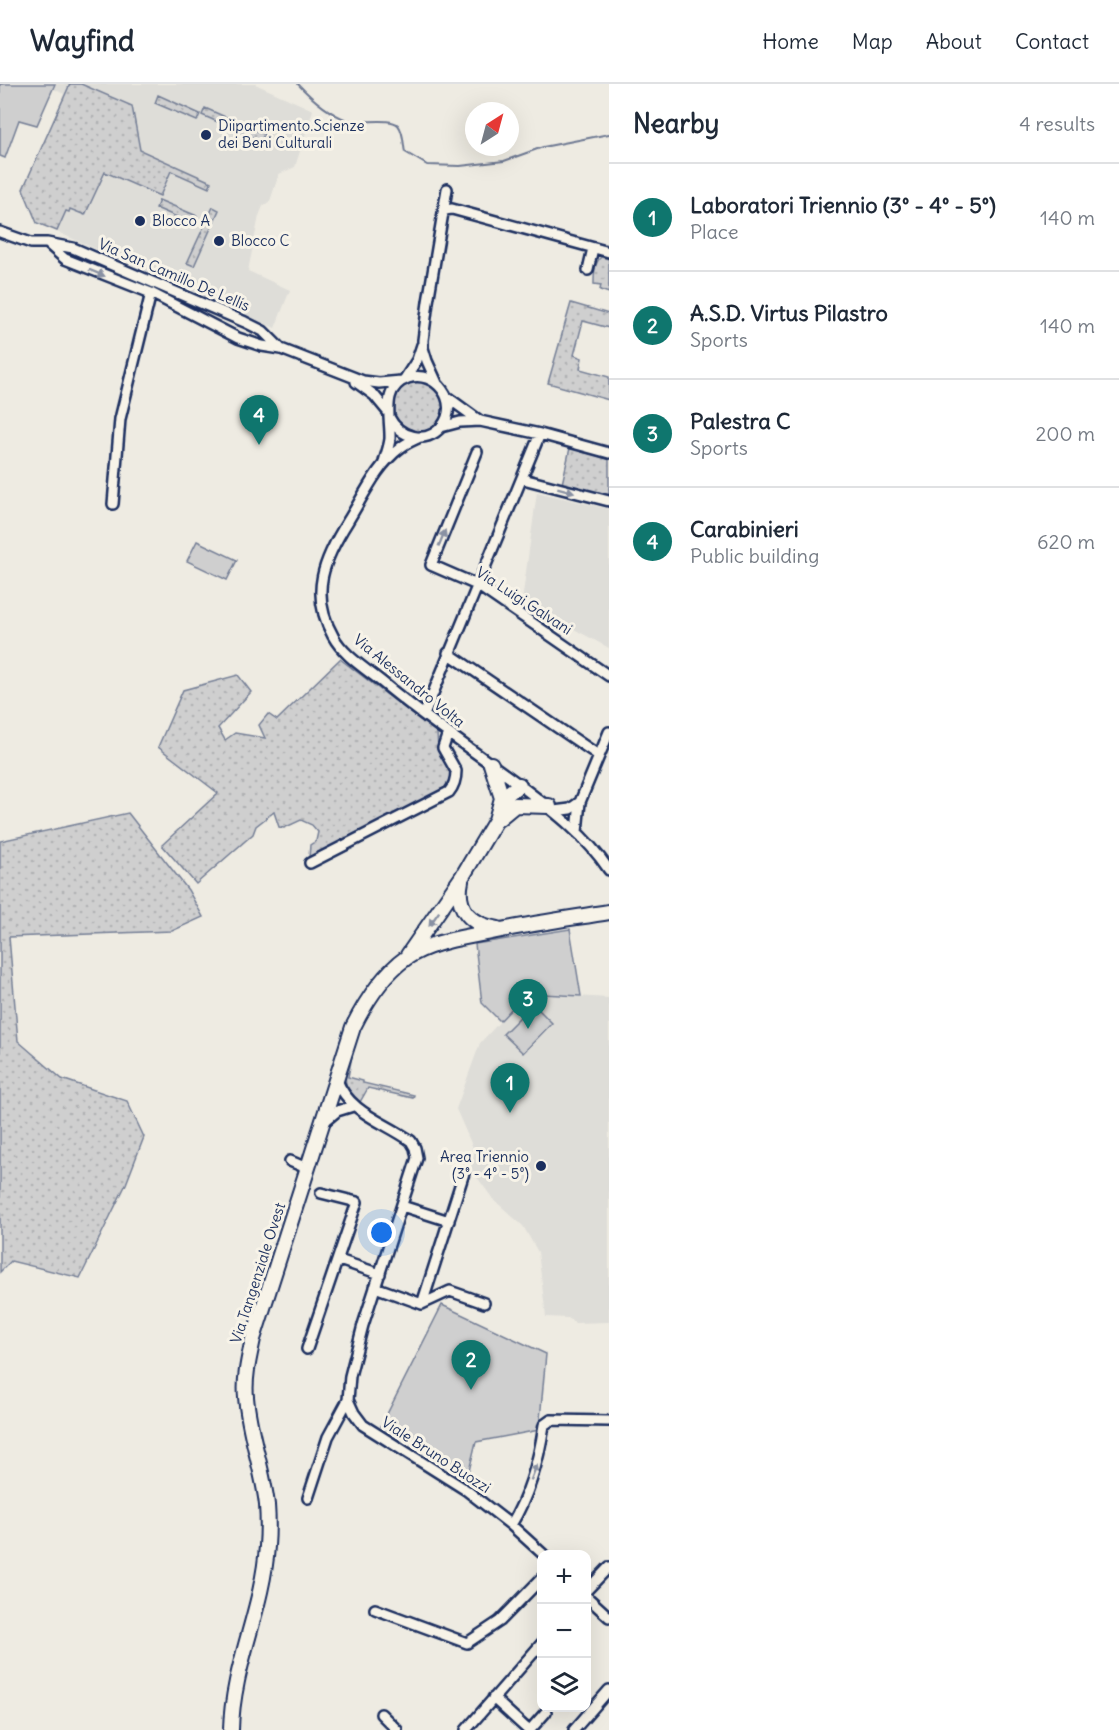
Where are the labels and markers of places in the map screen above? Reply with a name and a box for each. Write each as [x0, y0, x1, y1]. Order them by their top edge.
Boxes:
place label: Diipartimento.Scienze dei Beni Culturali [218, 116, 364, 152]
marker: Diipartimento.Scienze dei Beni Culturali [199, 128, 213, 142]
place label: Blocco A [152, 211, 211, 230]
marker: Blocco A [133, 214, 147, 228]
place label: Blocco C [231, 231, 290, 250]
marker: Blocco C [212, 234, 226, 248]
pin: 4 [240, 396, 278, 445]
pin: 3 [508, 980, 548, 1029]
pin: 1 [490, 1064, 530, 1113]
place label: Area Triennio (3° - 4° - 5°) [440, 1147, 529, 1183]
marker: Area Triennio (3° - 4° - 5°) [534, 1159, 548, 1173]
pin: 2 [452, 1340, 490, 1390]

